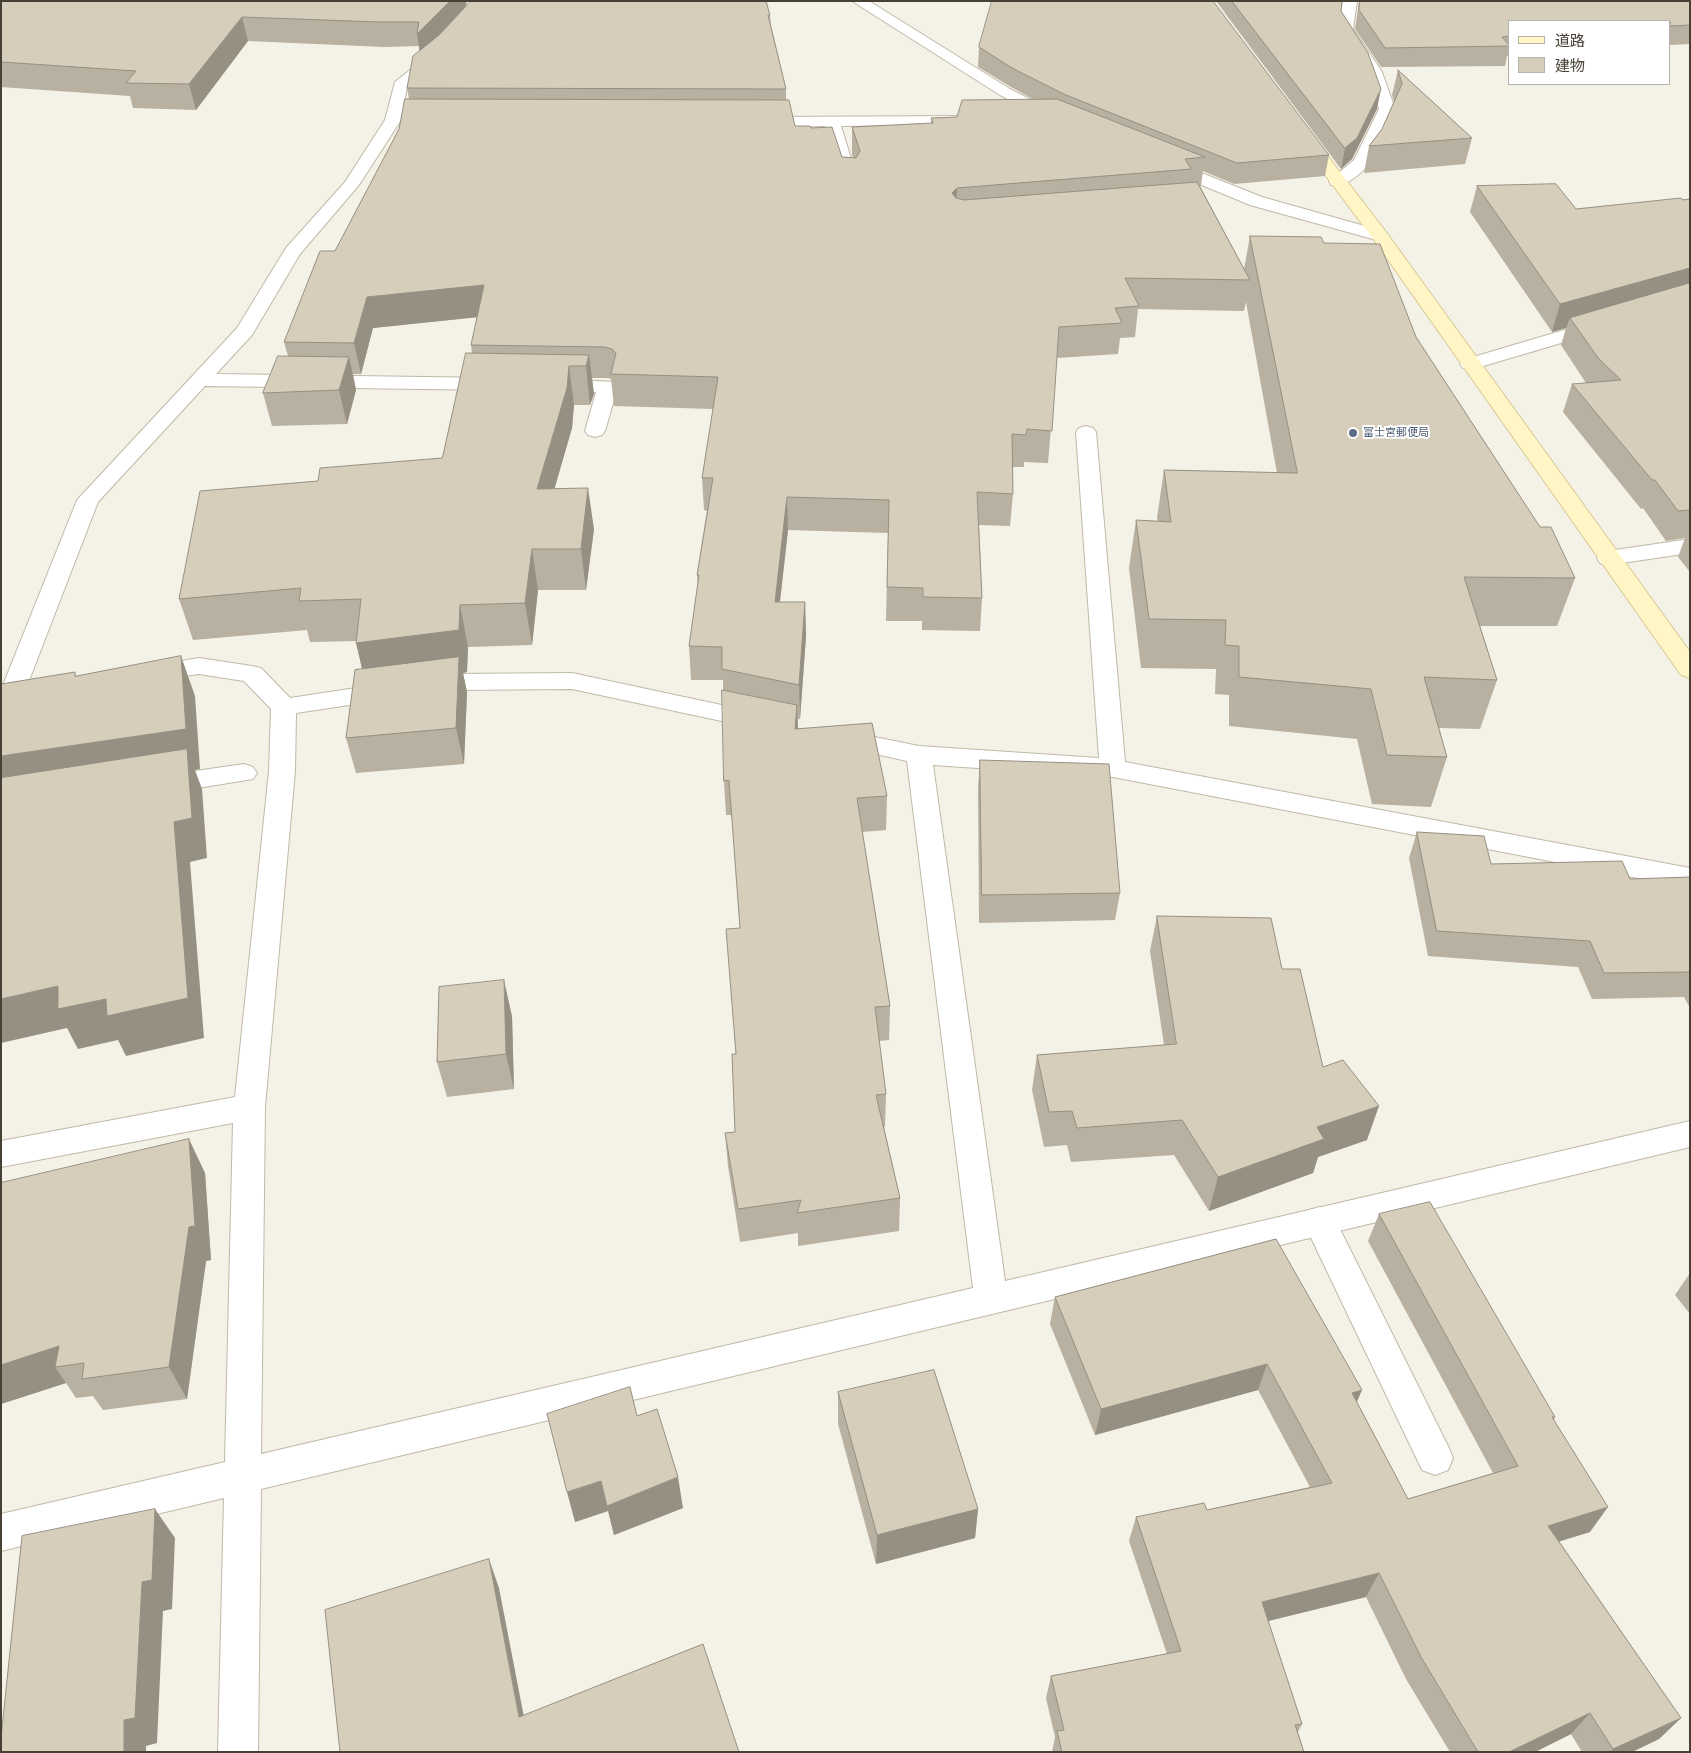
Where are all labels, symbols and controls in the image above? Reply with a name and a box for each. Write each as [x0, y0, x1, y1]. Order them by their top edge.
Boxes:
legend [1508, 20, 1671, 85]
text: 道路 [1555, 32, 1585, 50]
text: 建物 [1555, 57, 1585, 75]
place label: 富士宮郵便局 [1363, 426, 1429, 440]
marker: 富士宮郵便局 [1347, 427, 1359, 439]

